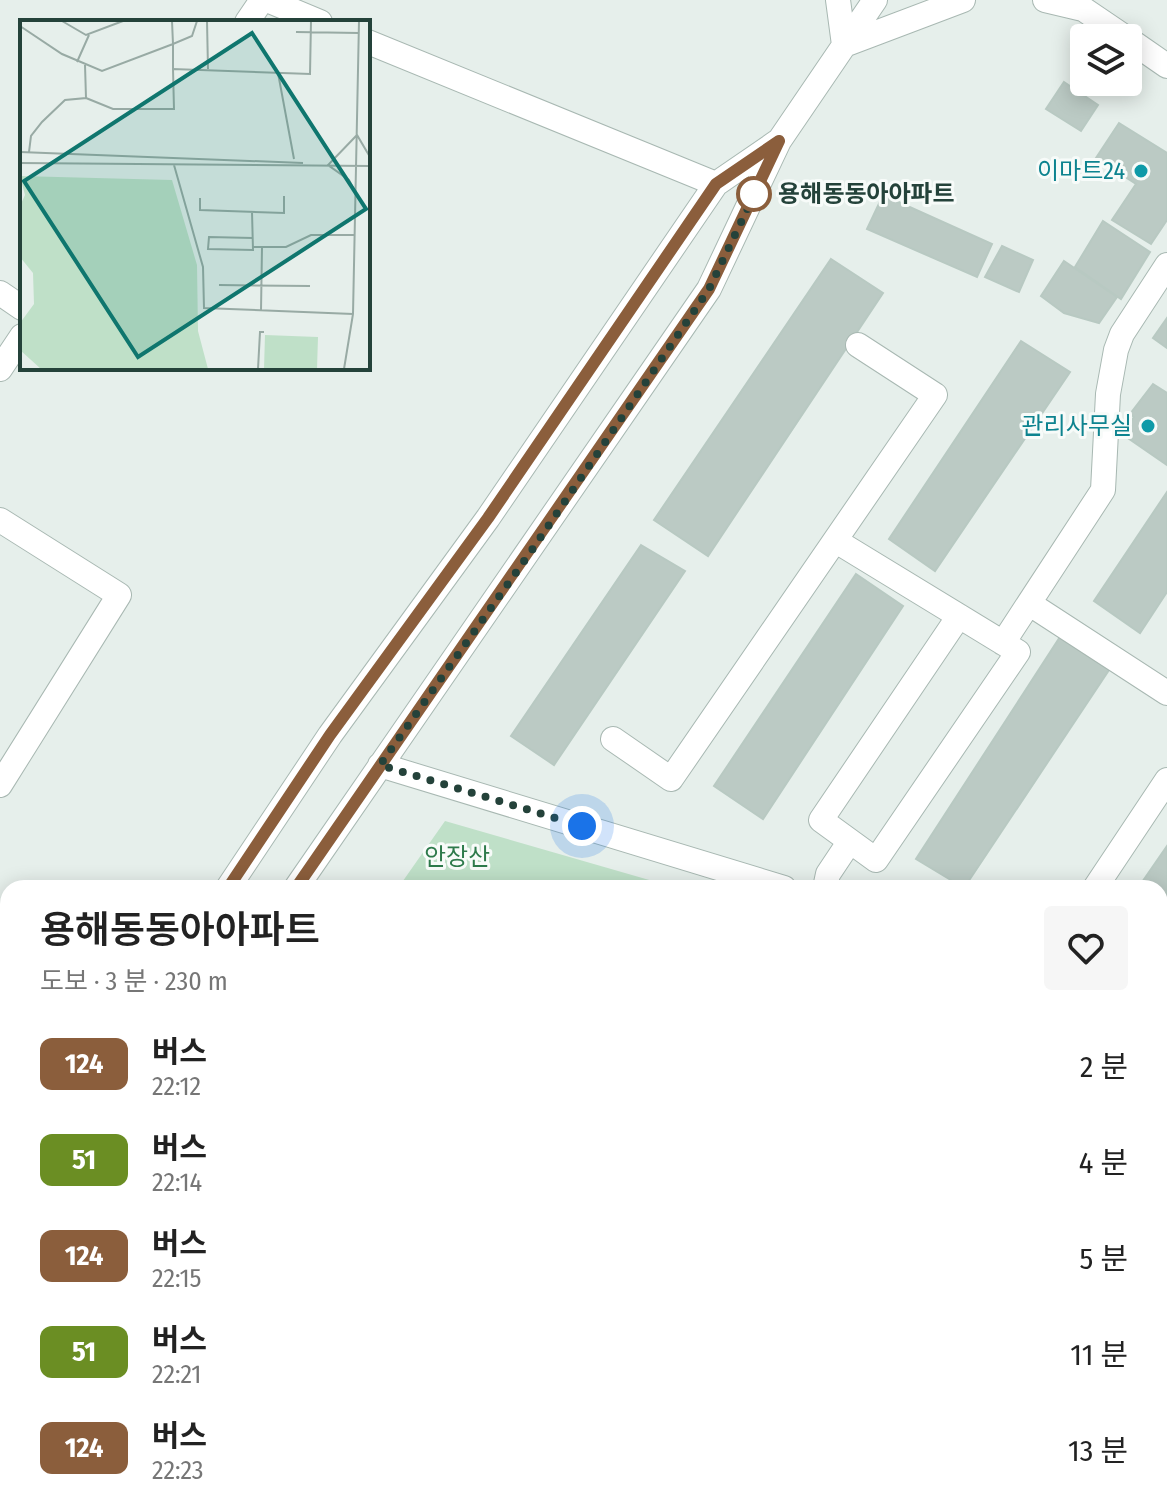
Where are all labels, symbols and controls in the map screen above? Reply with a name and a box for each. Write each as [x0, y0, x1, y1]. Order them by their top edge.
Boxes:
inset map [20, 20, 370, 370]
map controls [1070, 24, 1142, 96]
button: layers [1070, 24, 1142, 96]
place label: 이마트24 [1037, 157, 1125, 185]
marker: 이마트24 [1132, 162, 1150, 180]
marker: 용해동동아아파트 [737, 177, 771, 211]
place label: 용해동동아아파트 [778, 180, 955, 208]
place label: 관리사무실 [1022, 412, 1132, 440]
marker: 관리사무실 [1139, 417, 1157, 435]
your location [562, 806, 602, 846]
park label: 안장산 [424, 843, 490, 871]
button: heart [1044, 906, 1128, 990]
text: 용해동동아아파트 [40, 907, 320, 953]
text: 도보 · 3 분 · 230 m [40, 966, 228, 997]
text: 버스 [152, 1034, 207, 1070]
text: 124 [65, 1047, 103, 1080]
text: 2 분 [1080, 1049, 1128, 1085]
text: 22:12 [152, 1071, 201, 1102]
text: 버스 [152, 1130, 207, 1166]
text: 51 [72, 1143, 96, 1176]
text: 4 분 [1079, 1145, 1128, 1181]
text: 22:14 [152, 1167, 202, 1198]
text: 버스 [152, 1226, 207, 1262]
text: 124 [65, 1239, 103, 1272]
text: 5 분 [1080, 1241, 1128, 1277]
text: 22:15 [152, 1263, 201, 1294]
text: 버스 [152, 1322, 207, 1358]
text: 51 [72, 1335, 96, 1368]
text: 11 분 [1070, 1337, 1128, 1373]
text: 22:21 [152, 1359, 201, 1390]
text: 버스 [152, 1418, 207, 1454]
text: 124 [65, 1431, 103, 1464]
text: 13 분 [1068, 1433, 1128, 1469]
text: 22:23 [152, 1455, 204, 1486]

